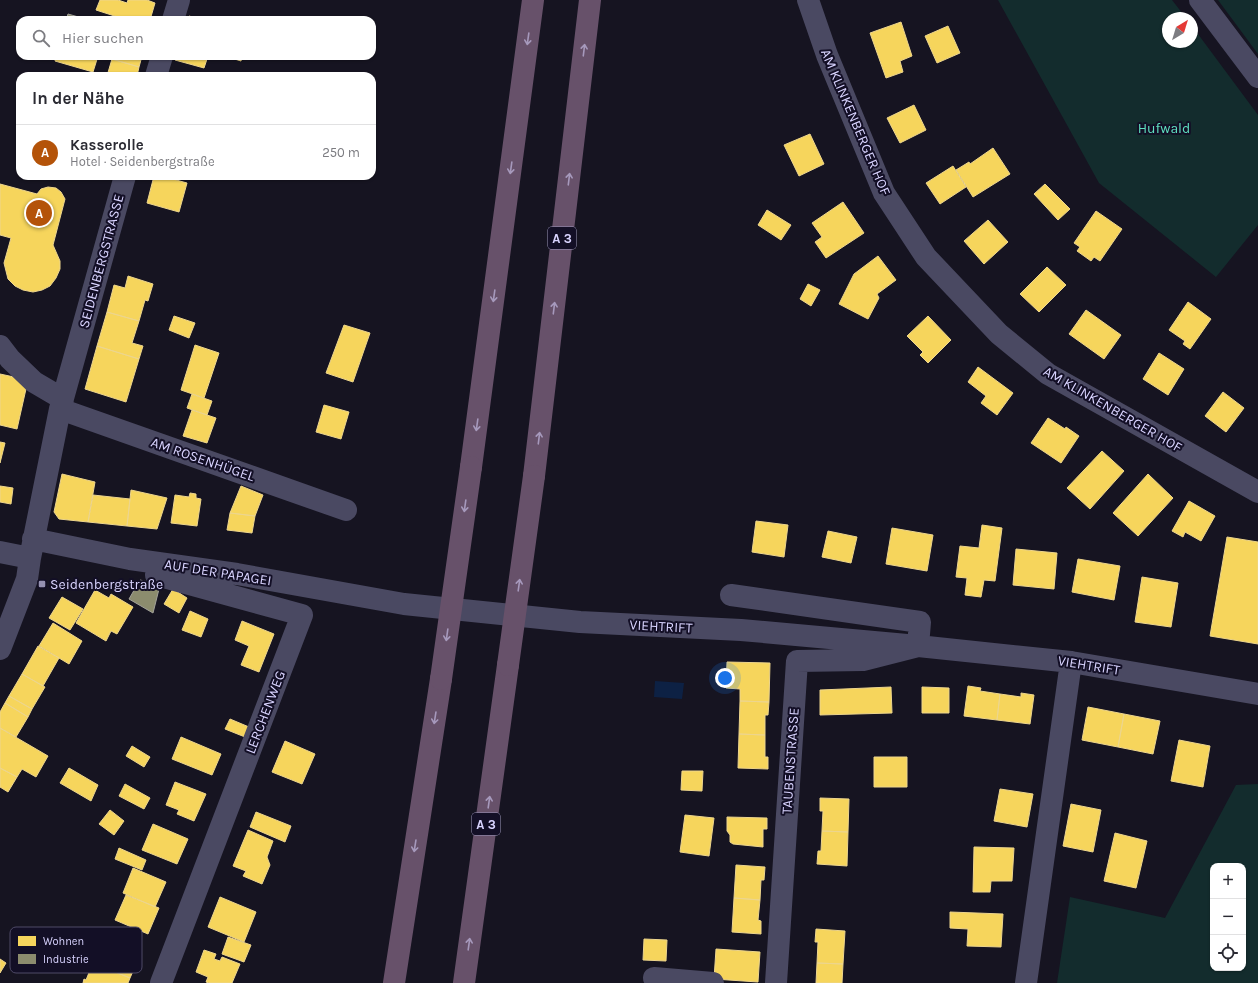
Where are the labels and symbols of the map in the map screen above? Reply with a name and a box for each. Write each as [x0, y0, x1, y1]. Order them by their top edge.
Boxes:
north arrow [1162, 12, 1198, 48]
one-way arrow [524, 32, 531, 45]
one-way arrow [581, 44, 588, 57]
street label: AM KLINKENBERGER HOF [817, 46, 894, 198]
park label: Hufwald [1138, 120, 1190, 137]
one-way arrow [507, 161, 514, 174]
one-way arrow [565, 173, 573, 186]
street label: SEIDENBERGSTRASSE [75, 192, 128, 330]
pin: A [26, 198, 52, 228]
road number: A 3 [548, 227, 576, 249]
one-way arrow [490, 289, 497, 302]
one-way arrow [550, 302, 558, 315]
street label: AM KLINKENBERGER HOF [1040, 363, 1185, 456]
one-way arrow [473, 418, 480, 431]
one-way arrow [535, 431, 542, 444]
street label: AM ROSENHÜGEL [149, 434, 257, 485]
one-way arrow [461, 499, 469, 512]
street label: AUF DER PAPAGEI [163, 556, 273, 589]
place label: Seidenbergstraße [50, 576, 163, 593]
marker: Seidenbergstraße [37, 579, 47, 589]
one-way arrow [515, 579, 523, 592]
street label: VIEHTRIFT [629, 616, 693, 637]
one-way arrow [443, 628, 451, 641]
street label: VIEHTRIFT [1057, 652, 1121, 679]
street label: LERCHENWEG [242, 668, 289, 756]
your location [715, 668, 735, 688]
street label: TAUBENSTRASSE [778, 707, 803, 815]
one-way arrow [431, 711, 439, 724]
one-way arrow [485, 796, 493, 809]
road number: A 3 [472, 813, 500, 835]
one-way arrow [411, 839, 419, 852]
legend [10, 927, 142, 973]
text: Wohnen [43, 935, 84, 948]
one-way arrow [465, 938, 473, 951]
text: Industrie [43, 953, 89, 966]

